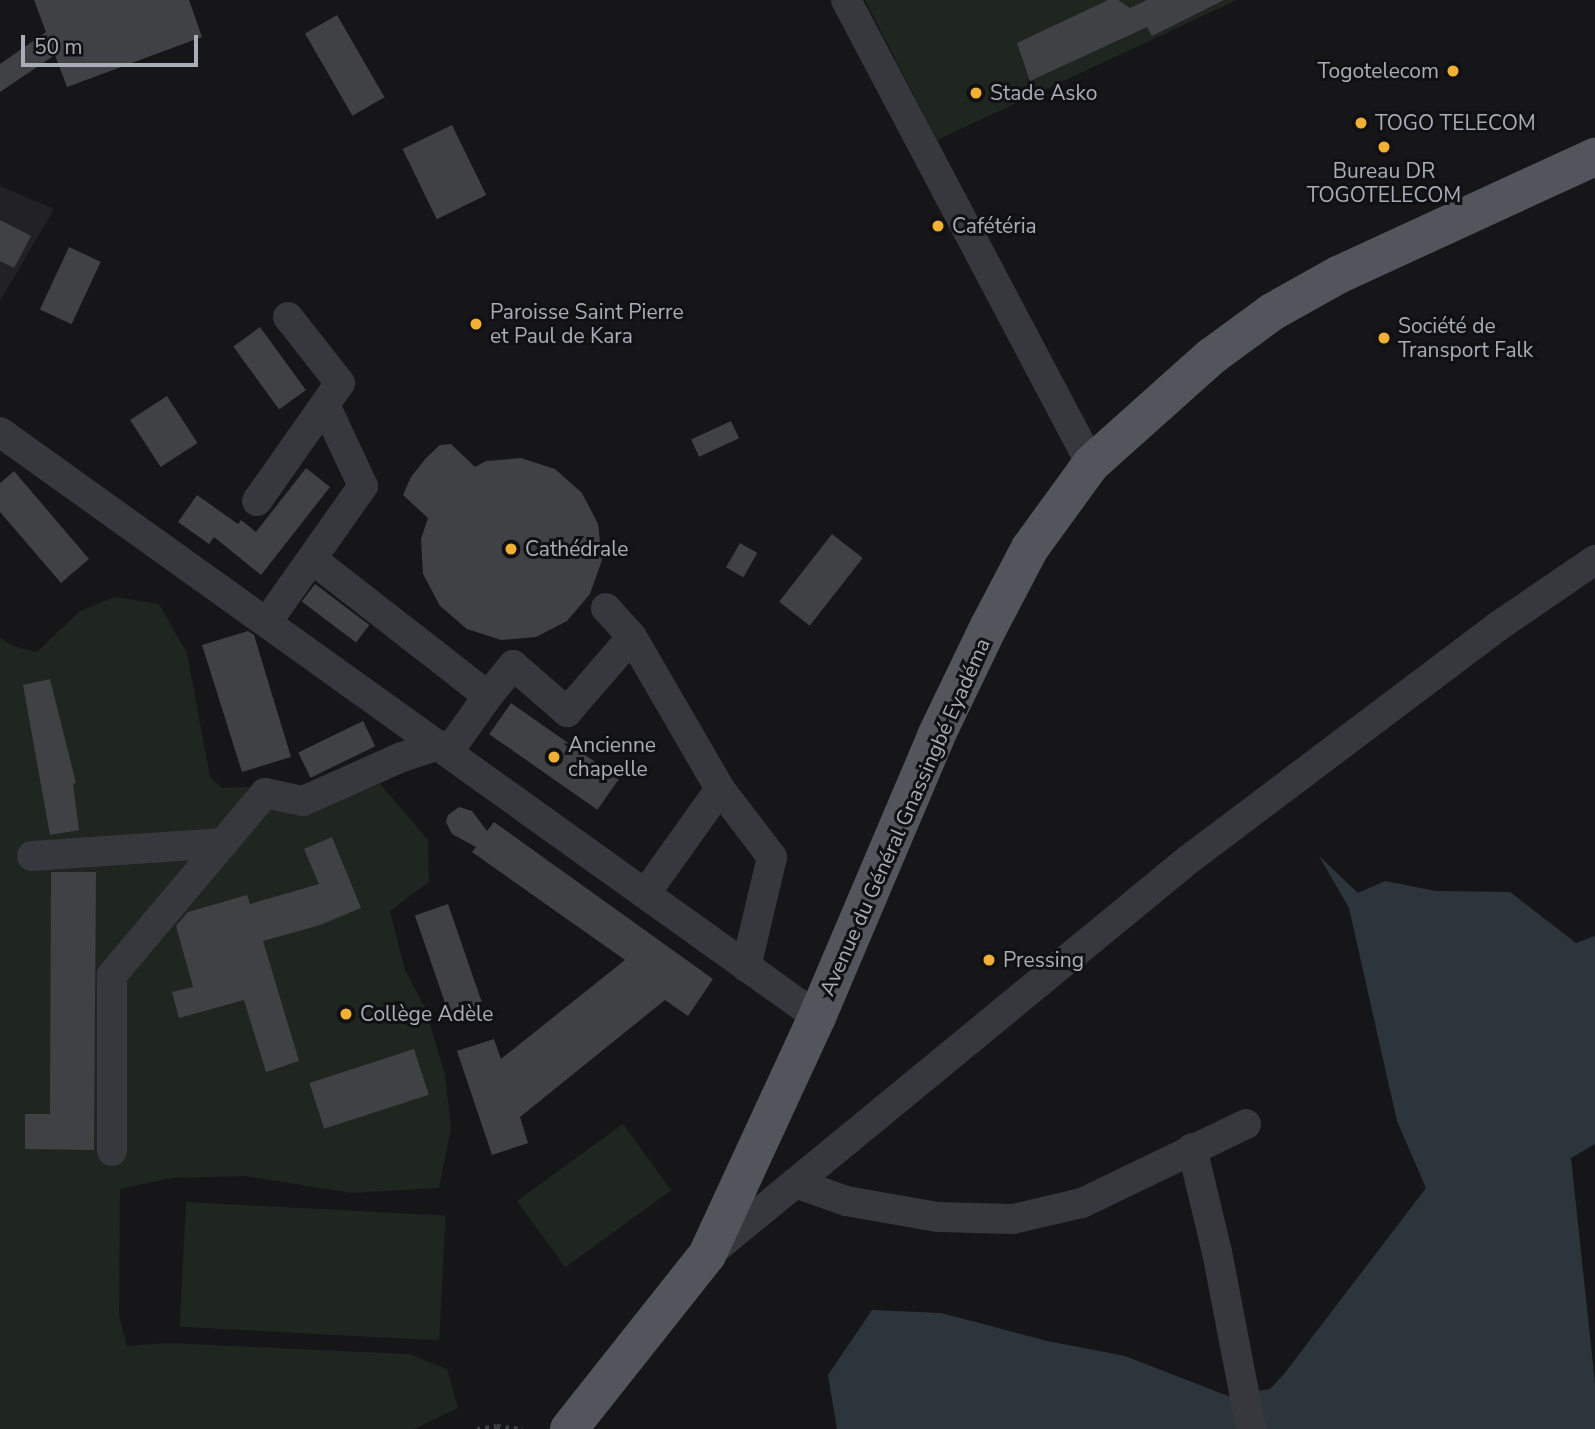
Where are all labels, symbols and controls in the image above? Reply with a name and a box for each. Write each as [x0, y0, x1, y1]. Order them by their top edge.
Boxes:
scale bar [24, 21, 201, 65]
text: 50 m [34, 33, 83, 61]
place label: Togotelecom [1318, 58, 1439, 84]
marker: Togotelecom [1445, 63, 1461, 79]
place label: Stade Asko [990, 80, 1097, 106]
marker: Stade Asko [968, 85, 984, 101]
place label: TOGO TELECOM [1375, 110, 1536, 136]
marker: TOGO TELECOM [1353, 115, 1369, 131]
marker: Bureau DR TOGOTELECOM [1376, 139, 1392, 155]
place label: Bureau DR TOGOTELECOM [1307, 158, 1461, 208]
place label: Cafétéria [952, 213, 1037, 239]
marker: Cafétéria [930, 218, 946, 234]
place label: Paroisse Saint Pierre et Paul de Kara [490, 299, 684, 349]
place label: Société de Transport Falk [1398, 313, 1533, 363]
marker: Paroisse Saint Pierre et Paul de Kara [468, 316, 484, 332]
marker: Société de Transport Falk [1376, 330, 1392, 346]
place label: Cathédrale [525, 536, 628, 562]
marker: Cathédrale [503, 541, 519, 557]
street label: Avenue du Général Gnassingbé Eyadéma [814, 634, 996, 1000]
place label: Ancienne chapelle [568, 732, 656, 782]
marker: Ancienne chapelle [546, 749, 562, 765]
place label: Pressing [1003, 947, 1084, 973]
marker: Pressing [981, 952, 997, 968]
place label: Collège Adèle [360, 1001, 493, 1027]
marker: Collège Adèle [338, 1006, 354, 1022]

